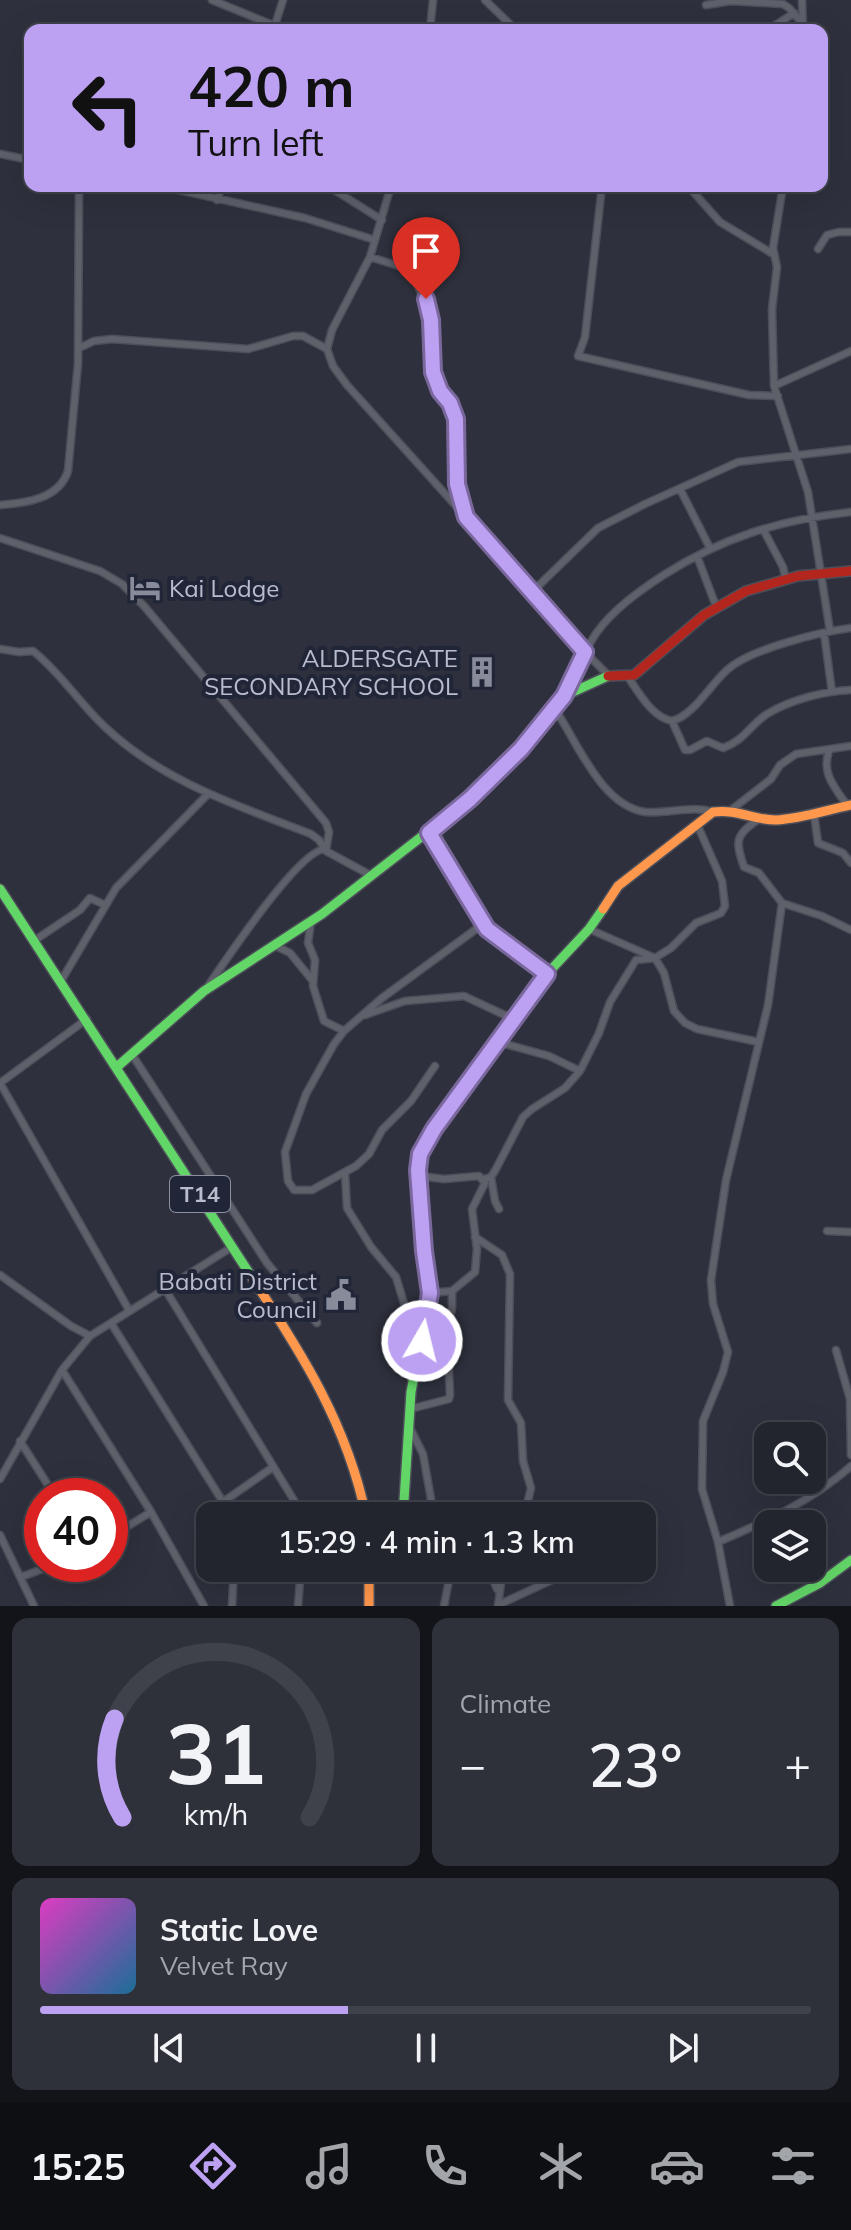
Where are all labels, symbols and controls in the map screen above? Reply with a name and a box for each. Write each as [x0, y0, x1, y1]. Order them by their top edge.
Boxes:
text: 420 m [188, 51, 355, 121]
icon: left [56, 56, 160, 160]
text: Turn left [188, 120, 324, 165]
pin [392, 217, 460, 299]
icon: arrive [404, 229, 448, 273]
hotel icon: Kai Lodge [128, 571, 162, 605]
place label: Kai Lodge [169, 573, 279, 603]
place label: ALDERSGATE SECONDARY SCHOOL [204, 643, 458, 701]
building icon: ALDERSGATE SECONDARY SCHOOL [465, 655, 499, 689]
road number: T14 [170, 1176, 230, 1212]
place label: Babati District Council [159, 1266, 317, 1324]
public building icon: Babati District Council [324, 1278, 358, 1312]
position arrow [380, 1299, 464, 1383]
map controls [754, 1422, 826, 1582]
button: search [754, 1422, 826, 1494]
speed limit sign: 40 [24, 1478, 128, 1582]
button: layers [754, 1510, 826, 1582]
text: 15:29 · 4 min · 1.3 km [277, 1523, 575, 1561]
text: Climate [460, 1687, 551, 1720]
text: 31 [166, 1700, 266, 1805]
text: 23° [588, 1727, 683, 1802]
text: − [460, 1737, 486, 1792]
text: + [785, 1737, 811, 1792]
text: km/h [183, 1796, 248, 1832]
text: Static Love [160, 1911, 318, 1949]
text: Velvet Ray [160, 1949, 288, 1982]
icon: previous [147, 2026, 191, 2070]
icon: pause [404, 2026, 448, 2070]
icon: next [661, 2026, 705, 2070]
icon: directions [185, 2138, 241, 2194]
icon: music [301, 2138, 357, 2194]
icon: phone [417, 2138, 473, 2194]
icon: climate [533, 2138, 589, 2194]
icon: car [649, 2138, 705, 2194]
icon: filters [765, 2138, 821, 2194]
text: 15:25 [30, 2144, 125, 2189]

